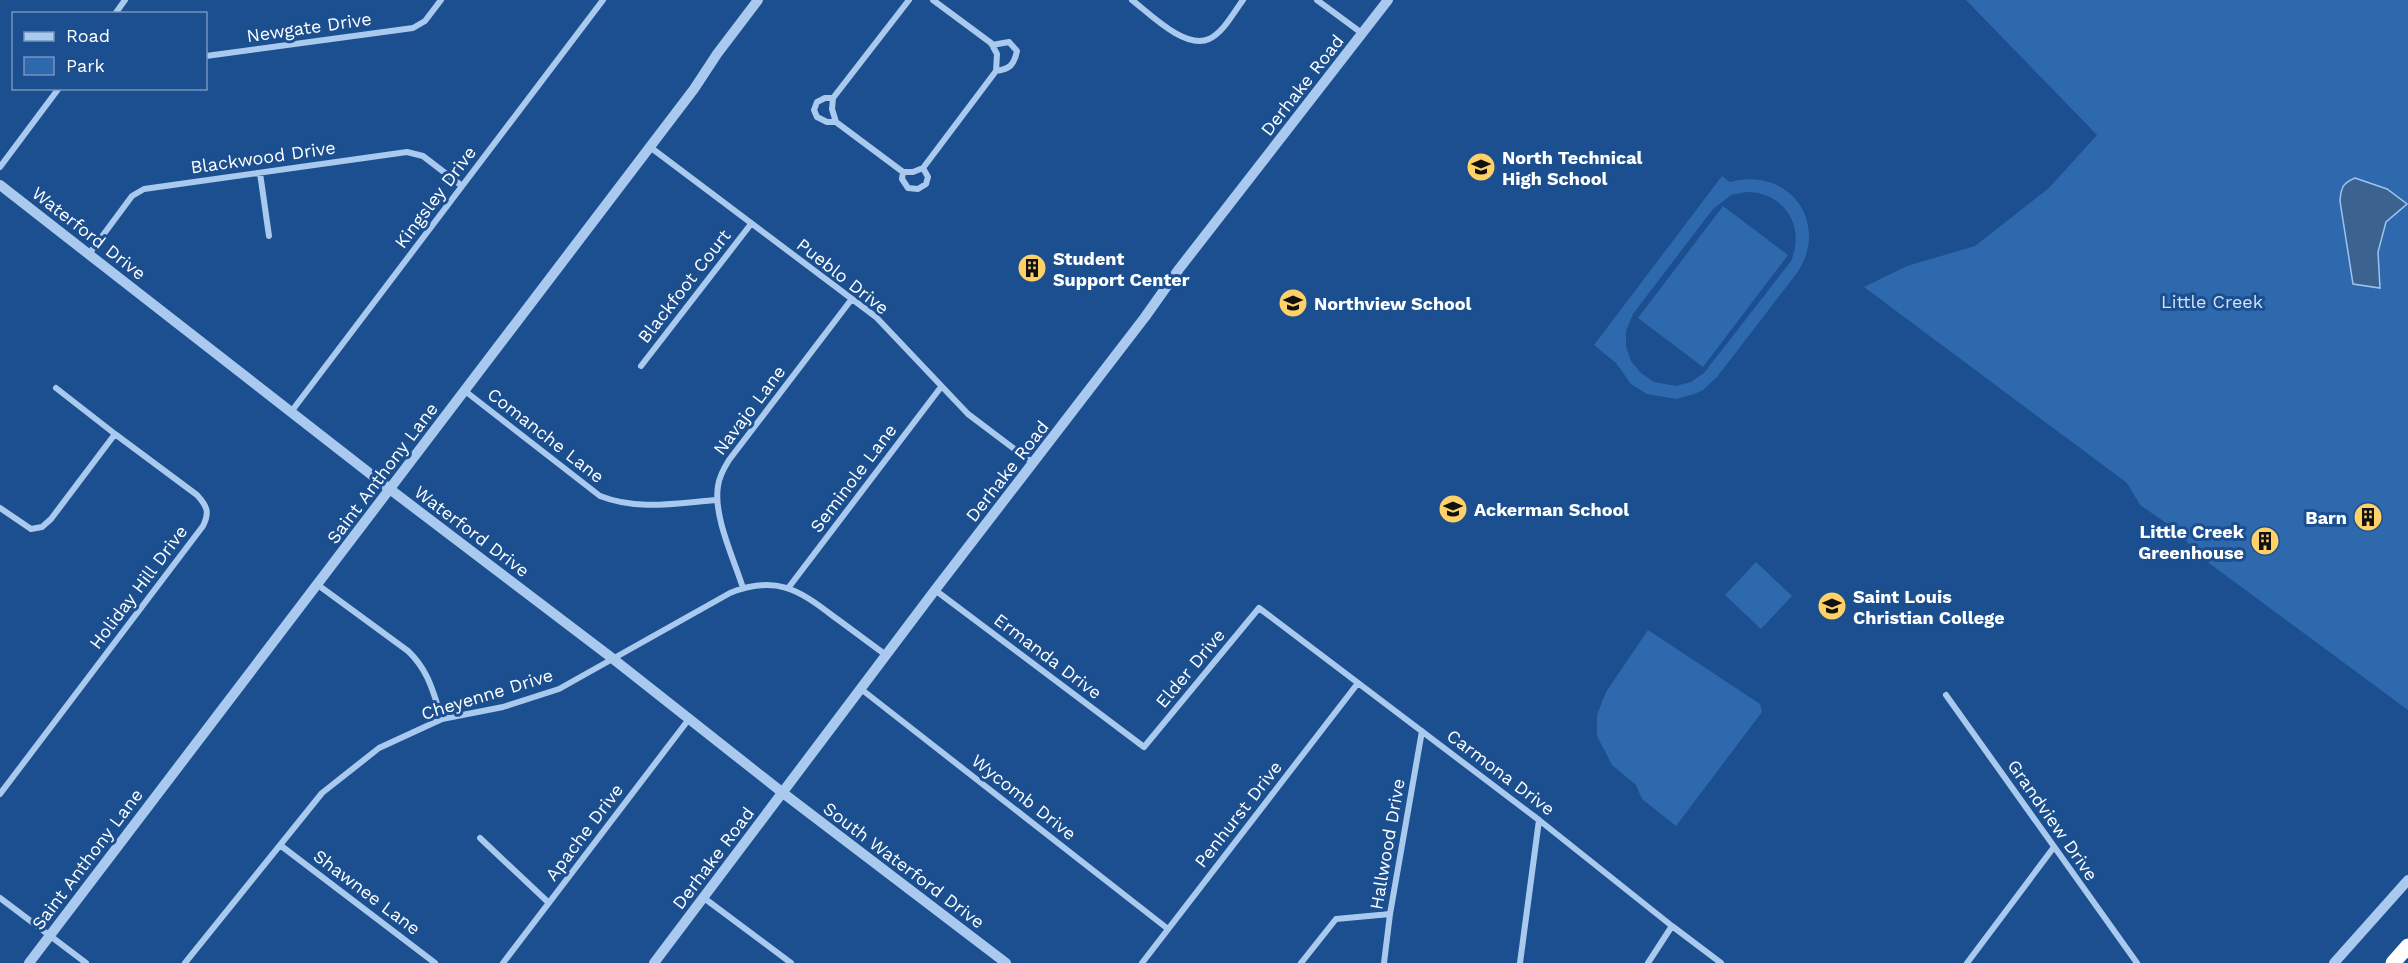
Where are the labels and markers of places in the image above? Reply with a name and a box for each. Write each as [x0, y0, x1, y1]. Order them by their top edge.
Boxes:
place label: North Technical High School [1502, 147, 1643, 189]
school or university icon: North Technical High School [1465, 151, 1497, 183]
place label: Student Support Center [1053, 248, 1190, 290]
building icon: Student Support Center [1016, 252, 1048, 284]
school or university icon: Northview School [1277, 287, 1309, 319]
place label: Northview School [1314, 293, 1472, 314]
school or university icon: Ackerman School [1437, 493, 1469, 525]
place label: Ackerman School [1474, 499, 1629, 520]
building icon: Barn [2352, 501, 2384, 533]
place label: Barn [2305, 507, 2347, 528]
place label: Little Creek Greenhouse [2138, 521, 2245, 563]
building icon: Little Creek Greenhouse [2249, 525, 2281, 557]
place label: Saint Louis Christian College [1853, 586, 2005, 628]
school or university icon: Saint Louis Christian College [1816, 590, 1848, 622]

